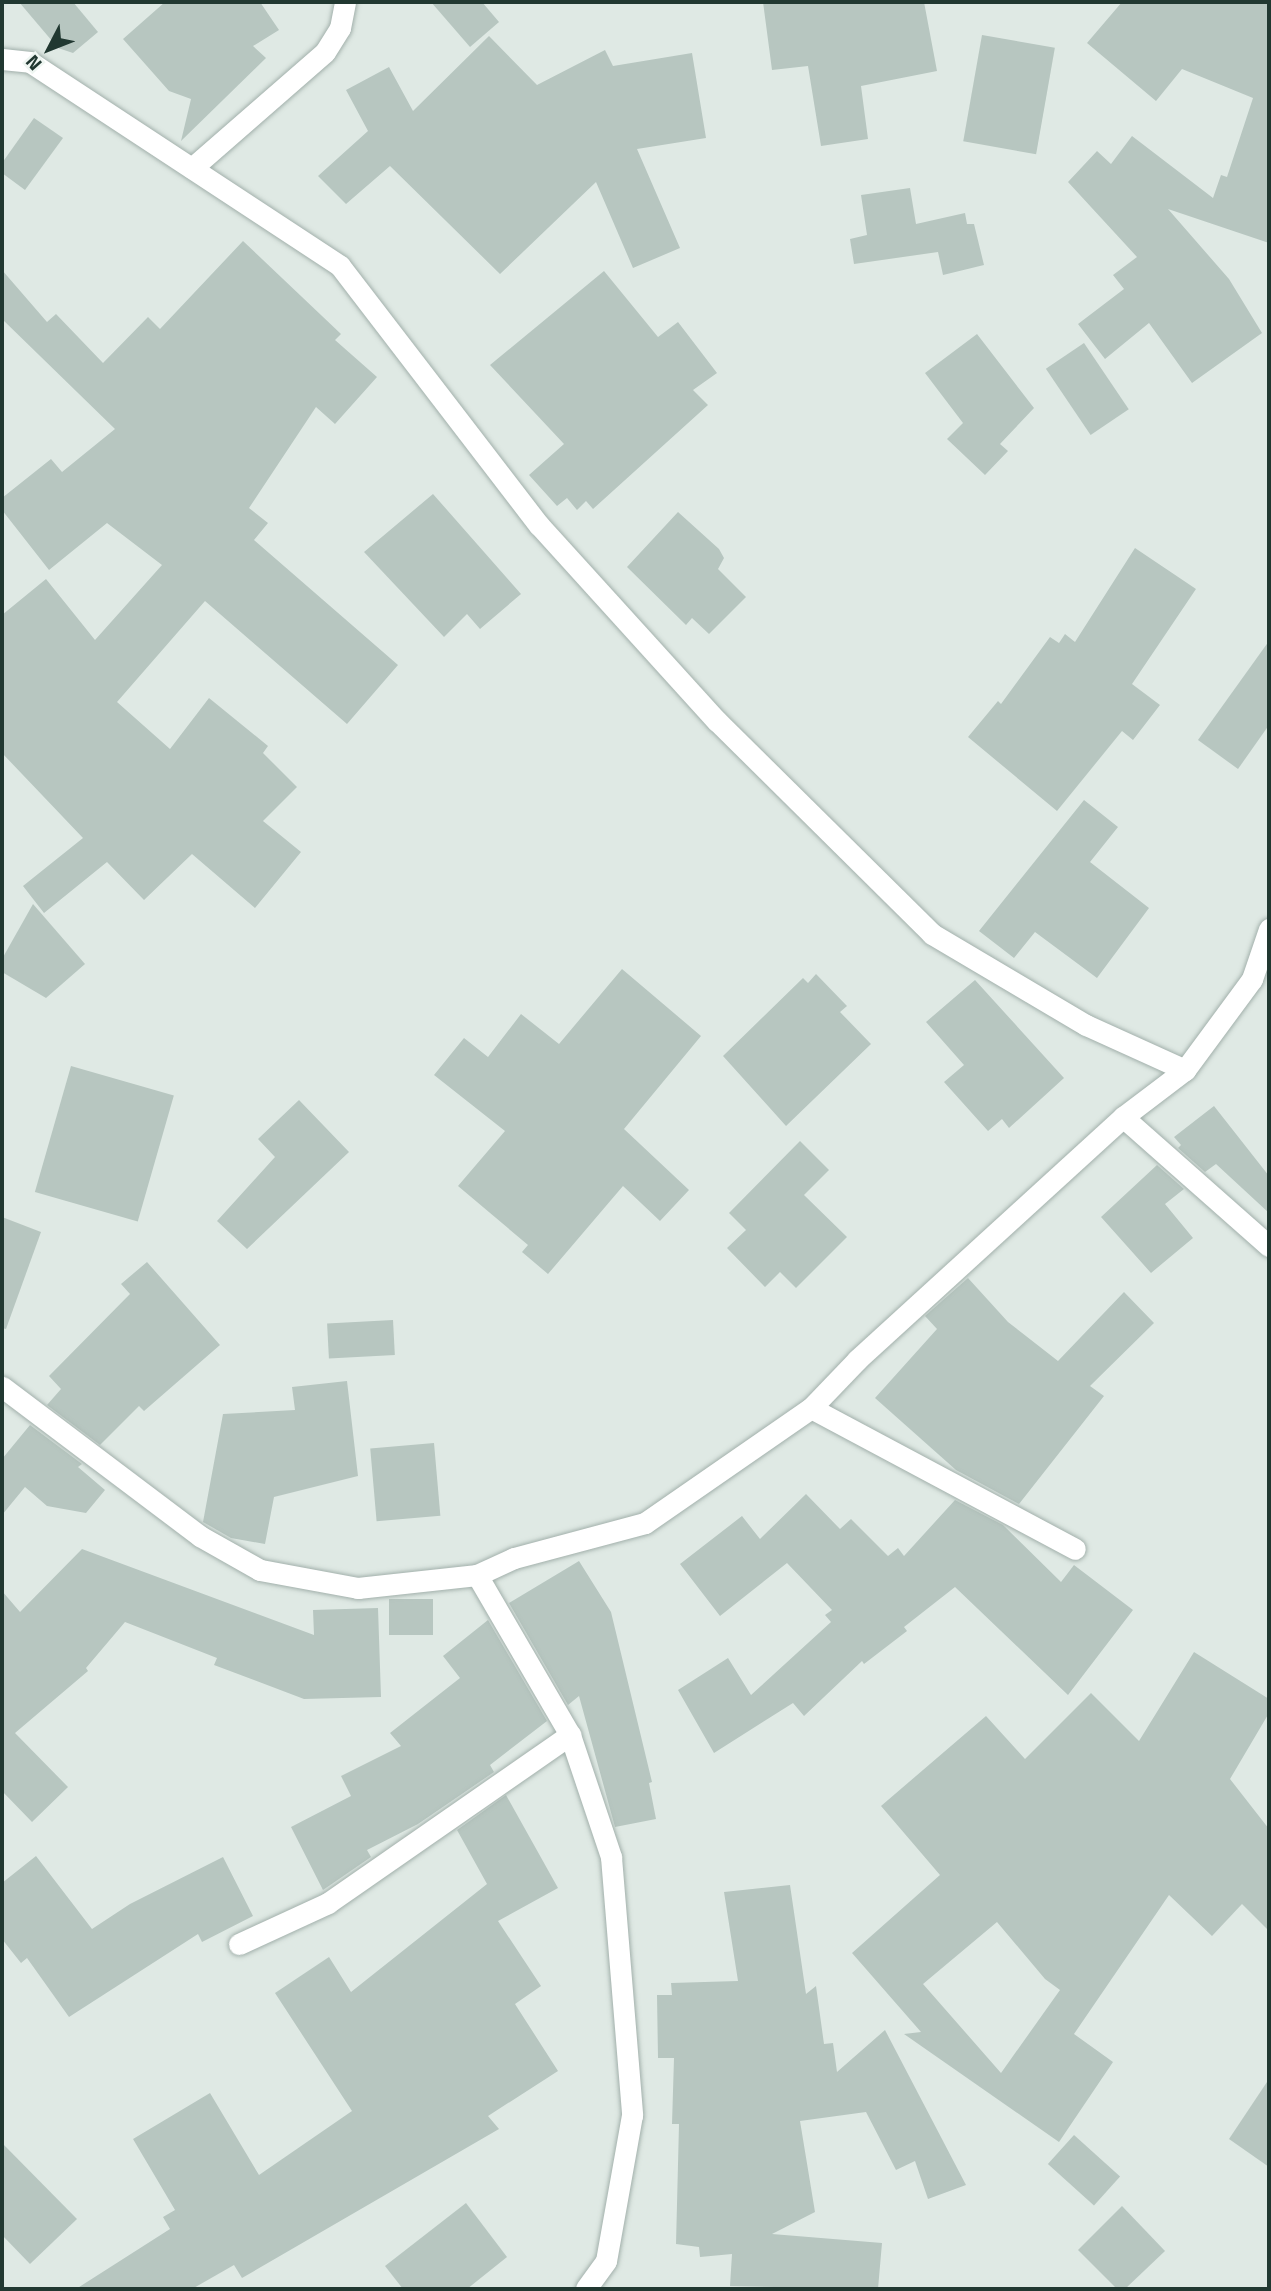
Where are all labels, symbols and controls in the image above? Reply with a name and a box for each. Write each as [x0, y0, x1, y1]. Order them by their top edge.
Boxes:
north arrow [14, 14, 84, 84]
text: N [18, 49, 48, 78]

